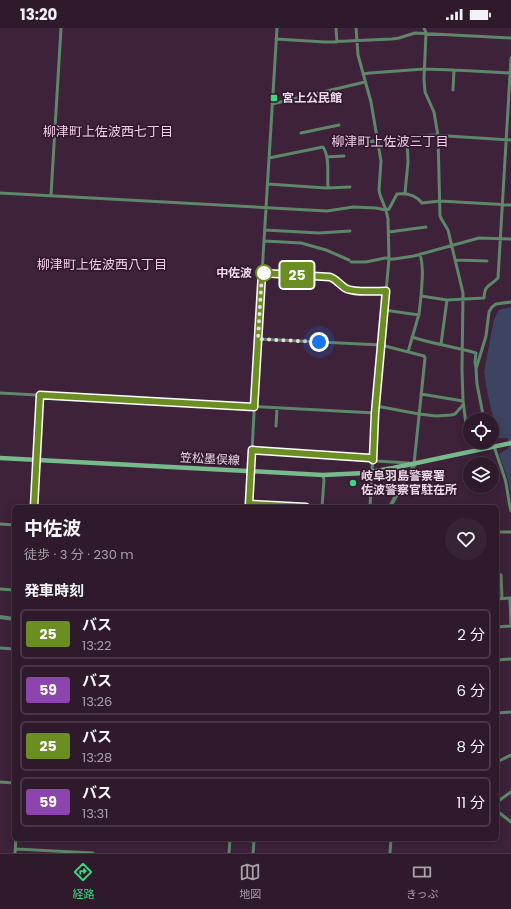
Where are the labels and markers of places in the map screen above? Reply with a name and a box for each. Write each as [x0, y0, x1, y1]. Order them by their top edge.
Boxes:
place label: 宮上公民館 [282, 89, 342, 106]
marker: 宮上公民館 [269, 93, 279, 103]
place label: 中佐波 [216, 264, 252, 281]
marker: 中佐波 [255, 264, 273, 282]
place label: 岐阜羽島警察署 佐波警察官駐在所 [361, 467, 457, 498]
marker: 岐阜羽島警察署 佐波警察官駐在所 [348, 478, 358, 488]

